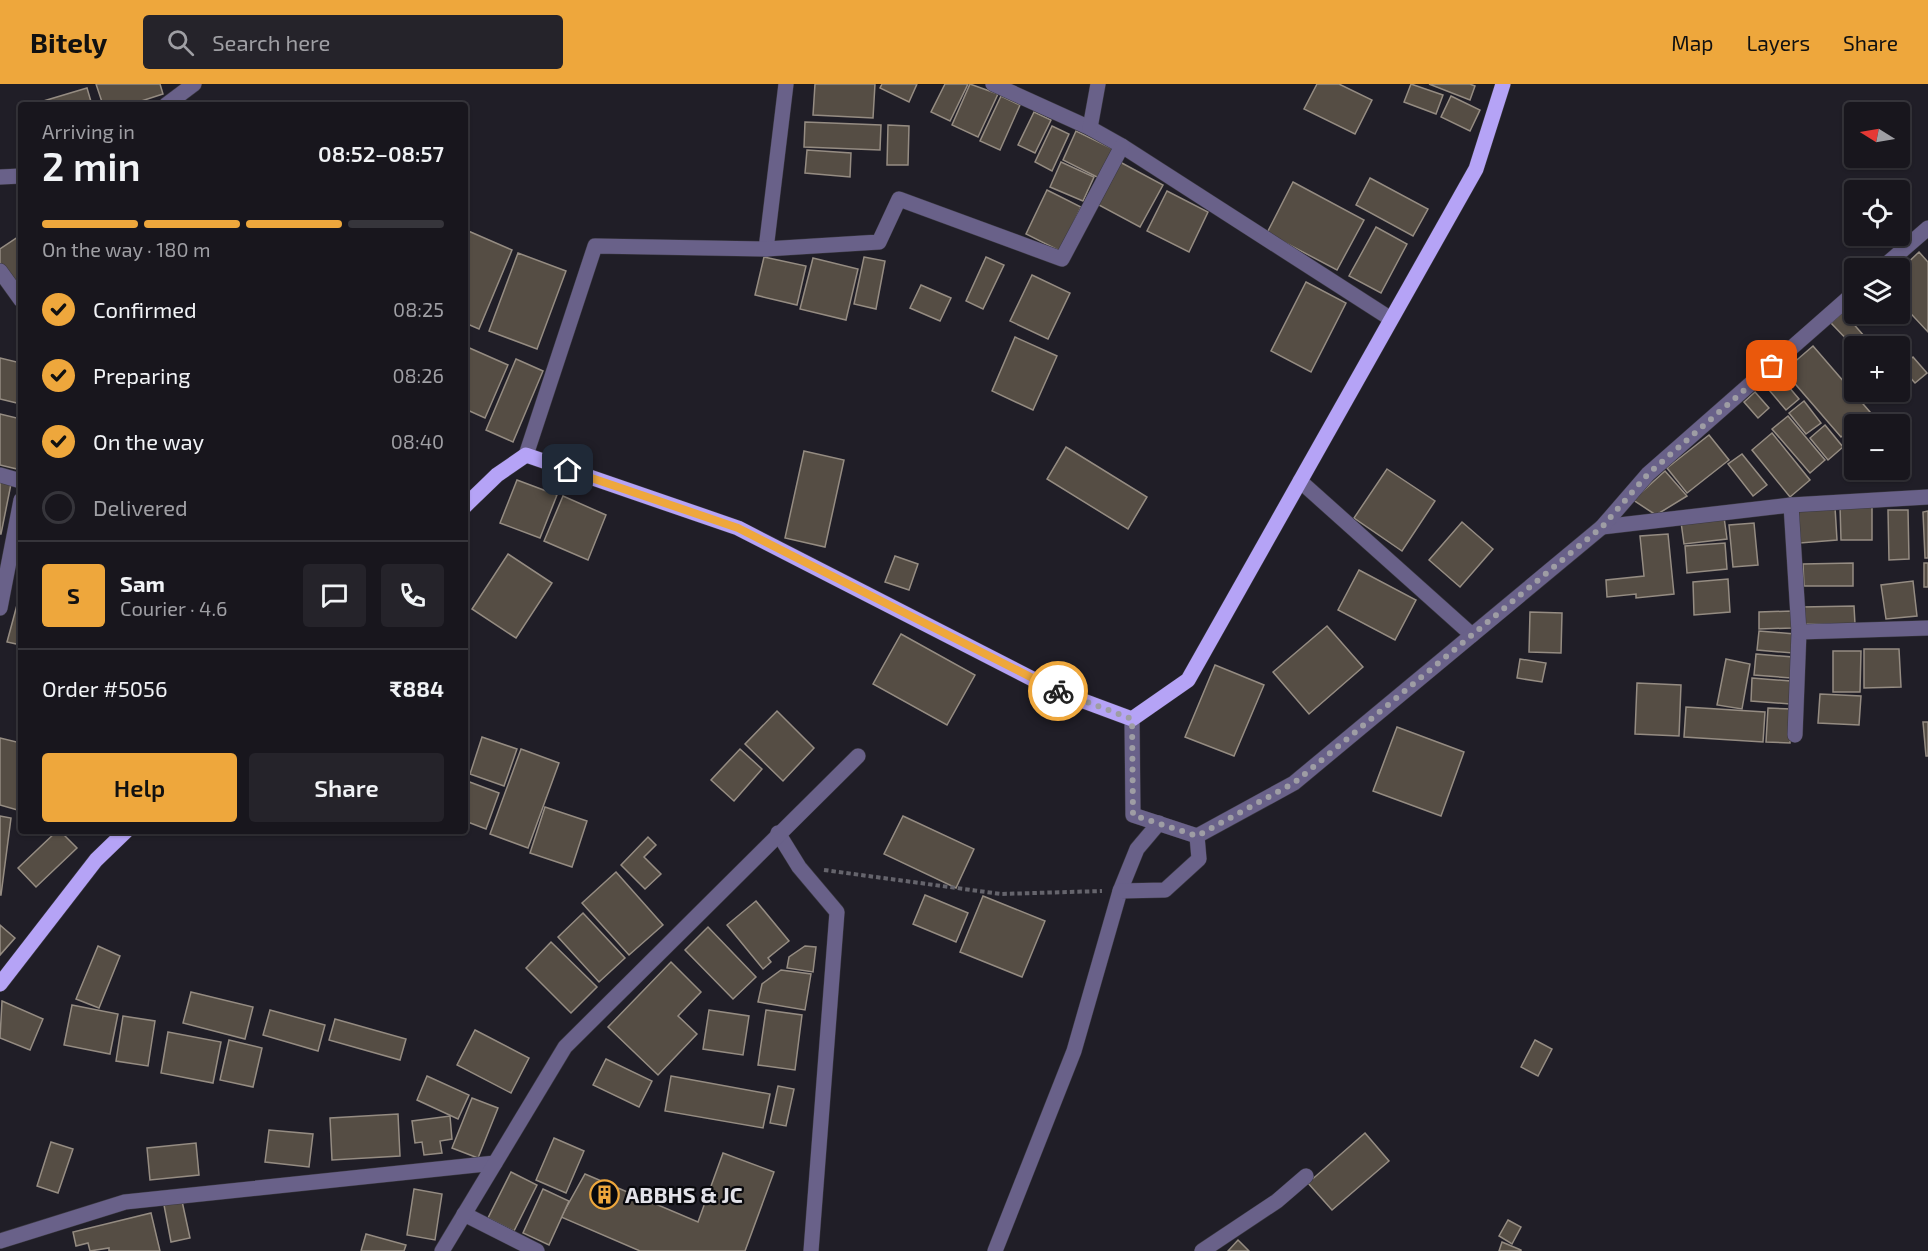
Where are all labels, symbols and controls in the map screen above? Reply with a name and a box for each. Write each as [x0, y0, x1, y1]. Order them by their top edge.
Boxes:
search box [143, 15, 563, 69]
text: Bitely [30, 25, 107, 59]
icon: search [164, 26, 197, 59]
text: Search here [212, 29, 330, 55]
text: Map [1671, 30, 1713, 55]
text: Layers [1746, 30, 1810, 55]
text: Share [1843, 30, 1898, 55]
north arrow [1844, 102, 1910, 168]
map controls [1844, 102, 1910, 480]
text: Arriving in [42, 119, 135, 143]
text: 08:52–08:57 [318, 140, 444, 166]
text: 2 min [42, 142, 141, 189]
button: locate [1844, 180, 1910, 246]
text: On the way · 180 m [42, 237, 210, 261]
button: layers [1844, 258, 1910, 324]
icon: check [42, 293, 75, 326]
text: Confirmed [93, 296, 197, 322]
text: 08:25 [393, 297, 444, 321]
button: + [1844, 336, 1910, 402]
pin [1746, 340, 1797, 391]
icon: bag [1755, 349, 1788, 382]
icon: check [42, 359, 75, 392]
text: Preparing [93, 362, 191, 388]
text: 08:26 [392, 363, 444, 387]
button: − [1844, 414, 1910, 480]
icon: check [42, 425, 75, 458]
text: On the way [93, 428, 204, 454]
text: 08:40 [391, 429, 444, 453]
pin [542, 444, 593, 495]
icon: home [551, 453, 584, 486]
text: Delivered [93, 494, 188, 520]
button: chat [303, 564, 366, 627]
button: phone [381, 564, 444, 627]
text: Sam [120, 570, 165, 596]
text: S [67, 582, 80, 608]
text: Courier · 4.6 [120, 596, 227, 620]
courier [1028, 661, 1088, 721]
text: Order #5056 [42, 675, 168, 701]
text: ₹884 [390, 675, 444, 701]
icon: bike [1042, 675, 1075, 708]
button: Help [42, 753, 237, 822]
button: Share [249, 753, 444, 822]
building icon: ABBHS & JC [588, 1179, 620, 1211]
place label: ABBHS & JC [625, 1181, 743, 1207]

